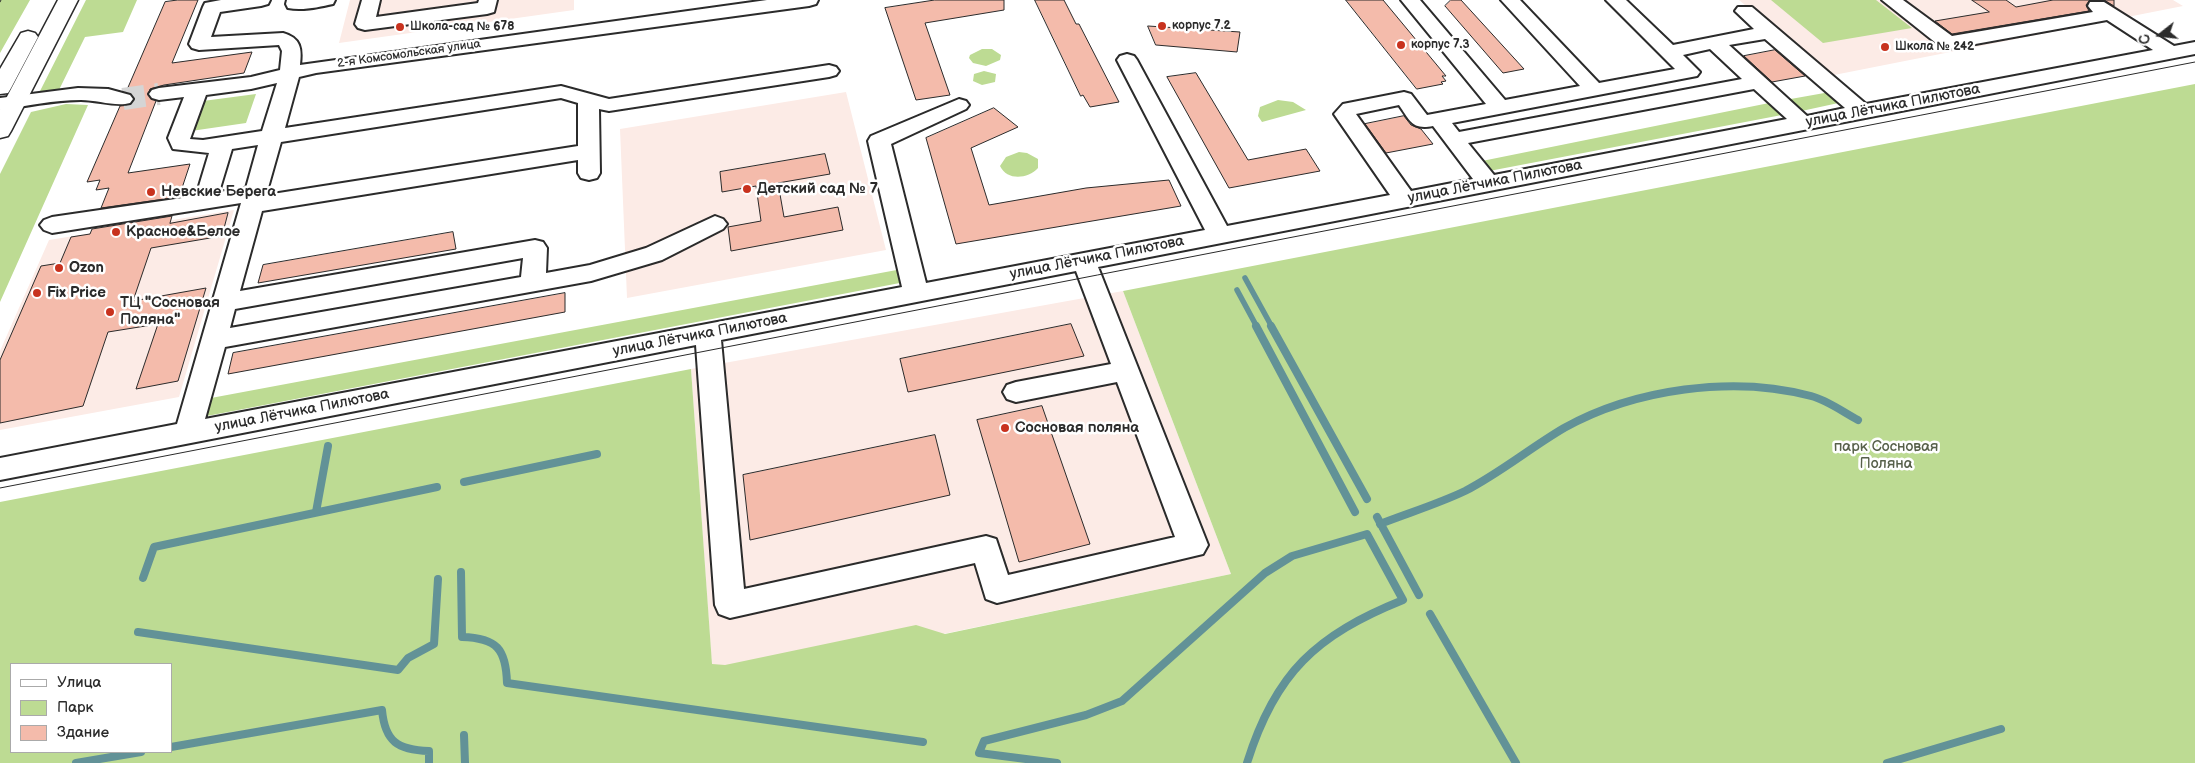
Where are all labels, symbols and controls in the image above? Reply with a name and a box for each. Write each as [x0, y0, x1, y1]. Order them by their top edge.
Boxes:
north arrow [2135, 10, 2185, 60]
place label: корпус 7.2 [1172, 19, 1231, 33]
place label: Школа-сад № 678 [410, 20, 514, 34]
marker: корпус 7.2 [1156, 20, 1168, 32]
marker: Школа-сад № 678 [394, 21, 406, 33]
text: С [2136, 32, 2155, 46]
street label: 2-я Комсомольская улица [336, 37, 482, 71]
place label: корпус 7.3 [1411, 38, 1469, 52]
marker: корпус 7.3 [1395, 39, 1407, 51]
place label: Школа № 242 [1895, 40, 1974, 54]
marker: Школа № 242 [1879, 41, 1891, 53]
street label: улица Лётчика Пилютова [1804, 80, 1982, 132]
street label: улица Лётчика Пилютова [1406, 156, 1584, 208]
place label: Детский сад № 7 [757, 180, 878, 198]
place label: Невские Берега [161, 183, 276, 201]
marker: Детский сад № 7 [741, 183, 753, 195]
marker: Невские Берега [145, 186, 157, 198]
place label: Красное&Белое [126, 223, 240, 241]
marker: Красное&Белое [110, 226, 122, 238]
street label: улица Лётчика Пилютова [1008, 232, 1186, 284]
place label: Ozon [69, 259, 104, 277]
marker: Ozon [53, 262, 65, 274]
place label: Fix Price [47, 284, 106, 302]
marker: Fix Price [31, 287, 43, 299]
place label: ТЦ "Сосновая Поляна" [120, 294, 220, 329]
marker: ТЦ "Сосновая Поляна" [104, 306, 116, 318]
street label: улица Лётчика Пилютова [611, 309, 789, 361]
street label: улица Лётчика Пилютова [213, 385, 391, 437]
place label: Сосновая поляна [1015, 419, 1139, 437]
marker: Сосновая поляна [999, 422, 1011, 434]
park label: парк Сосновая Поляна [1834, 438, 1938, 473]
legend [10, 663, 172, 753]
text: Улица [57, 673, 101, 692]
text: Парк [57, 698, 94, 717]
text: Здание [57, 723, 109, 742]

